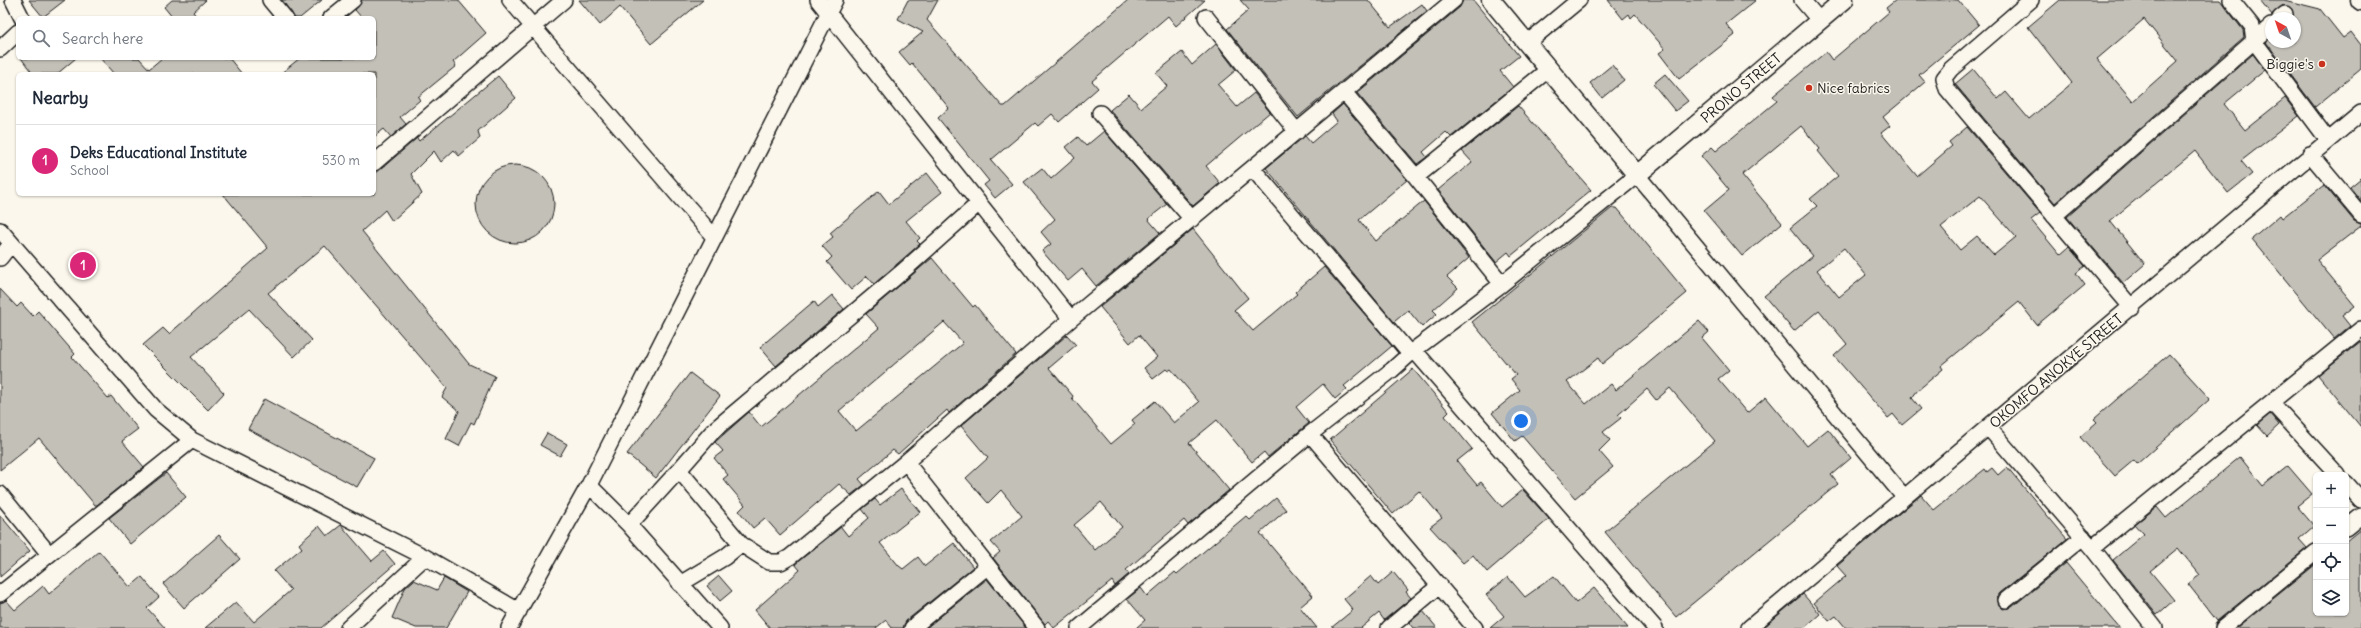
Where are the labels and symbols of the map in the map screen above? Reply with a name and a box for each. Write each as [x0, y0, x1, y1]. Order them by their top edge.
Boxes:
north arrow [2265, 12, 2301, 48]
street label: PRONO STREET [1697, 49, 1785, 127]
place label: Biggie's [2266, 55, 2314, 73]
marker: Biggie's [2317, 59, 2327, 69]
place label: Nice fabrics [1817, 79, 1890, 97]
marker: Nice fabrics [1804, 83, 1814, 93]
pin: 1 [70, 250, 96, 280]
street label: OKOMFO ANOKYE STREET [1986, 310, 2126, 432]
your location [1511, 411, 1531, 431]

